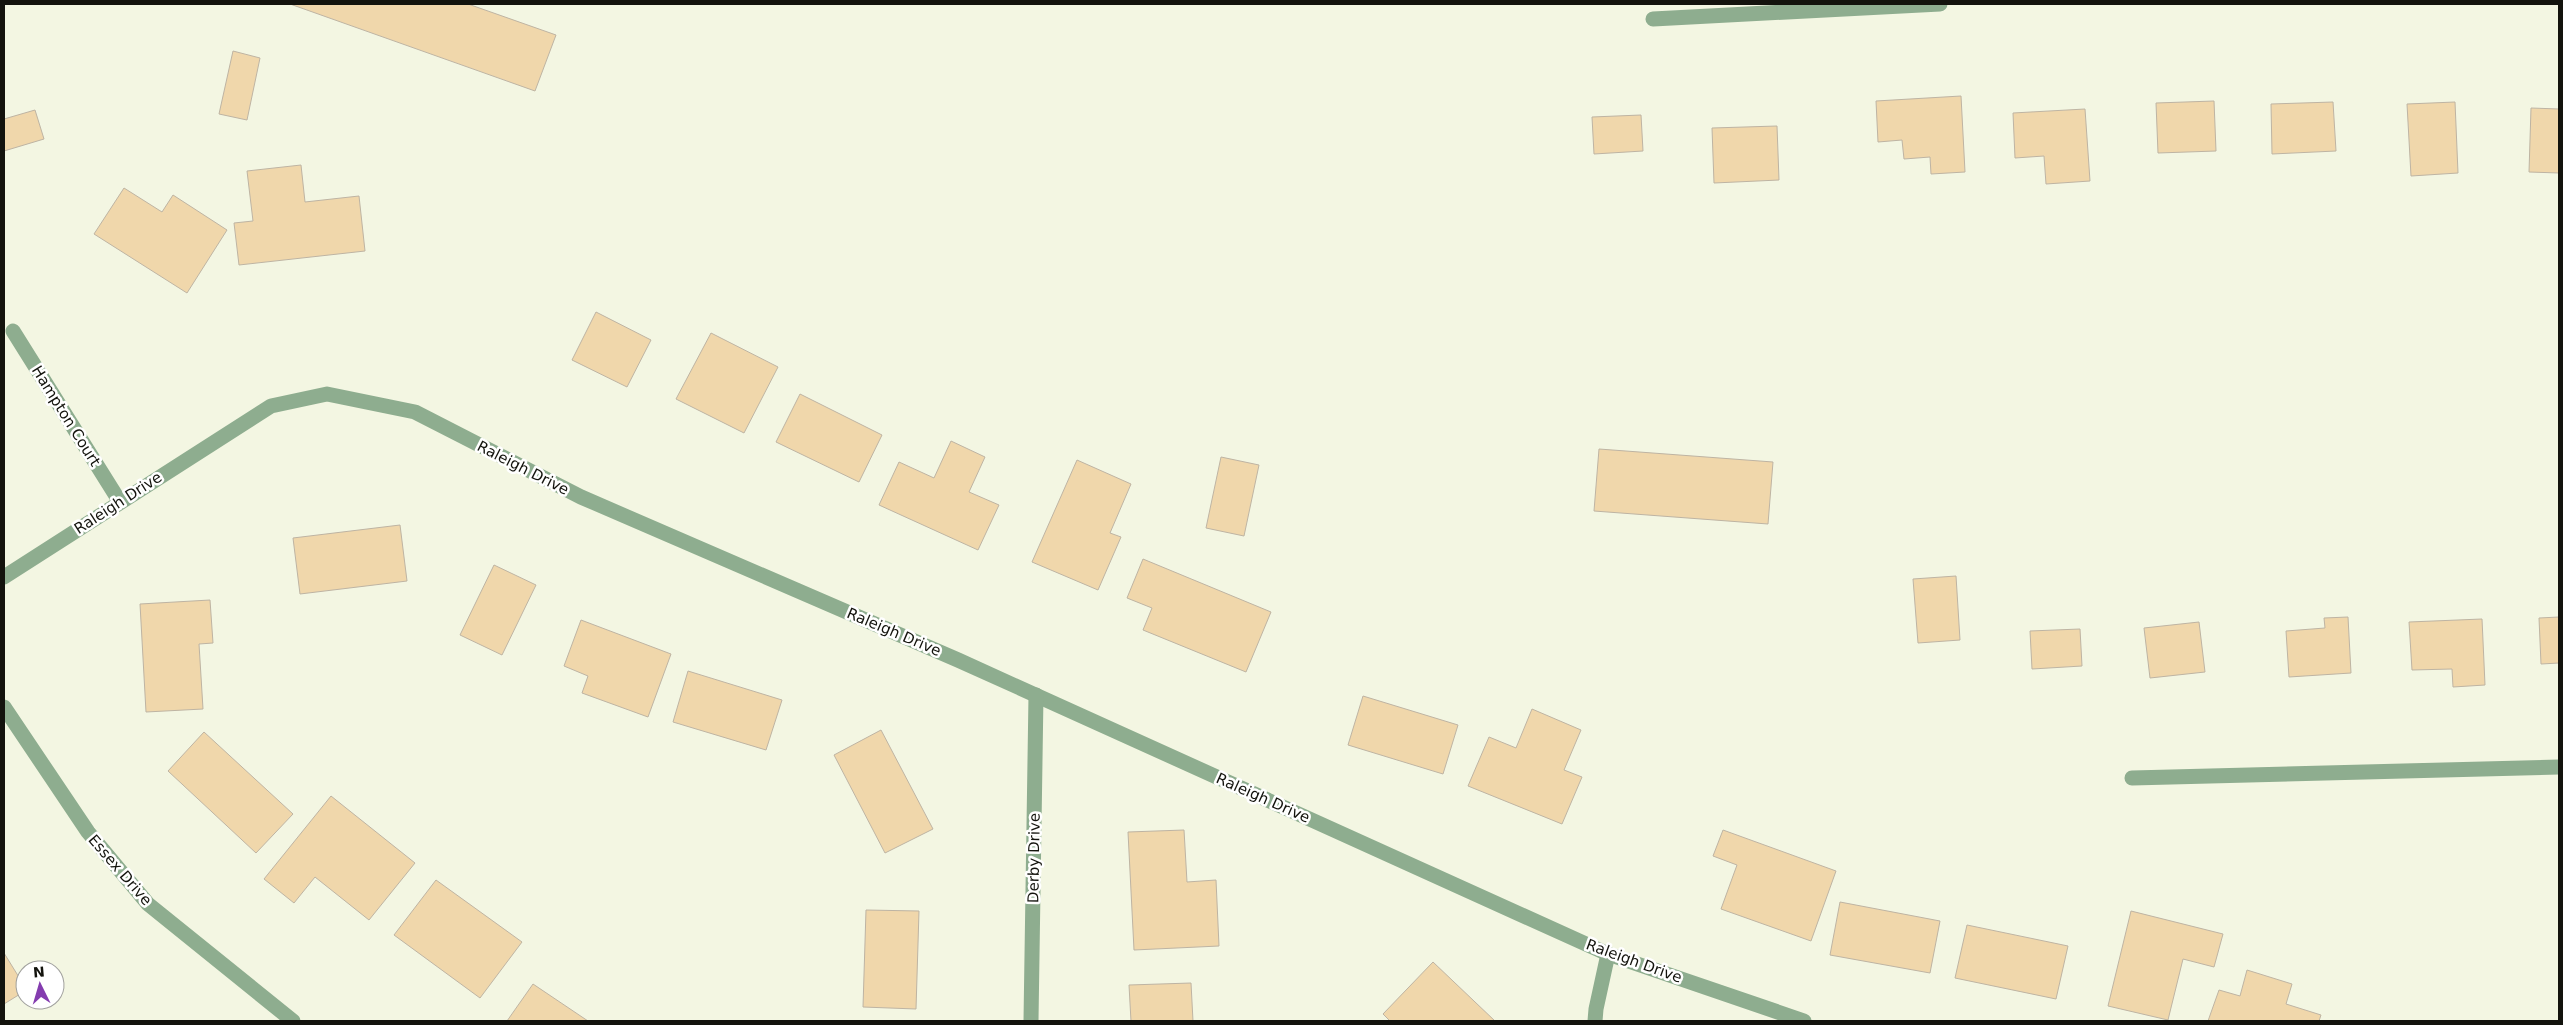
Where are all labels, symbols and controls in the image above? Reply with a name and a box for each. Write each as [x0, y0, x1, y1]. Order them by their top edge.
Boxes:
street label: Hampton Court [28, 362, 104, 470]
street label: Raleigh Drive [474, 437, 572, 499]
street label: Raleigh Drive [71, 468, 165, 538]
street label: Raleigh Drive [844, 604, 944, 660]
street label: Raleigh Drive [1213, 769, 1313, 827]
street label: Derby Drive [1024, 813, 1044, 903]
street label: Essex Drive [84, 831, 156, 909]
street label: Raleigh Drive [1584, 935, 1684, 987]
north arrow [15, 960, 65, 1010]
text: N [32, 964, 45, 981]

